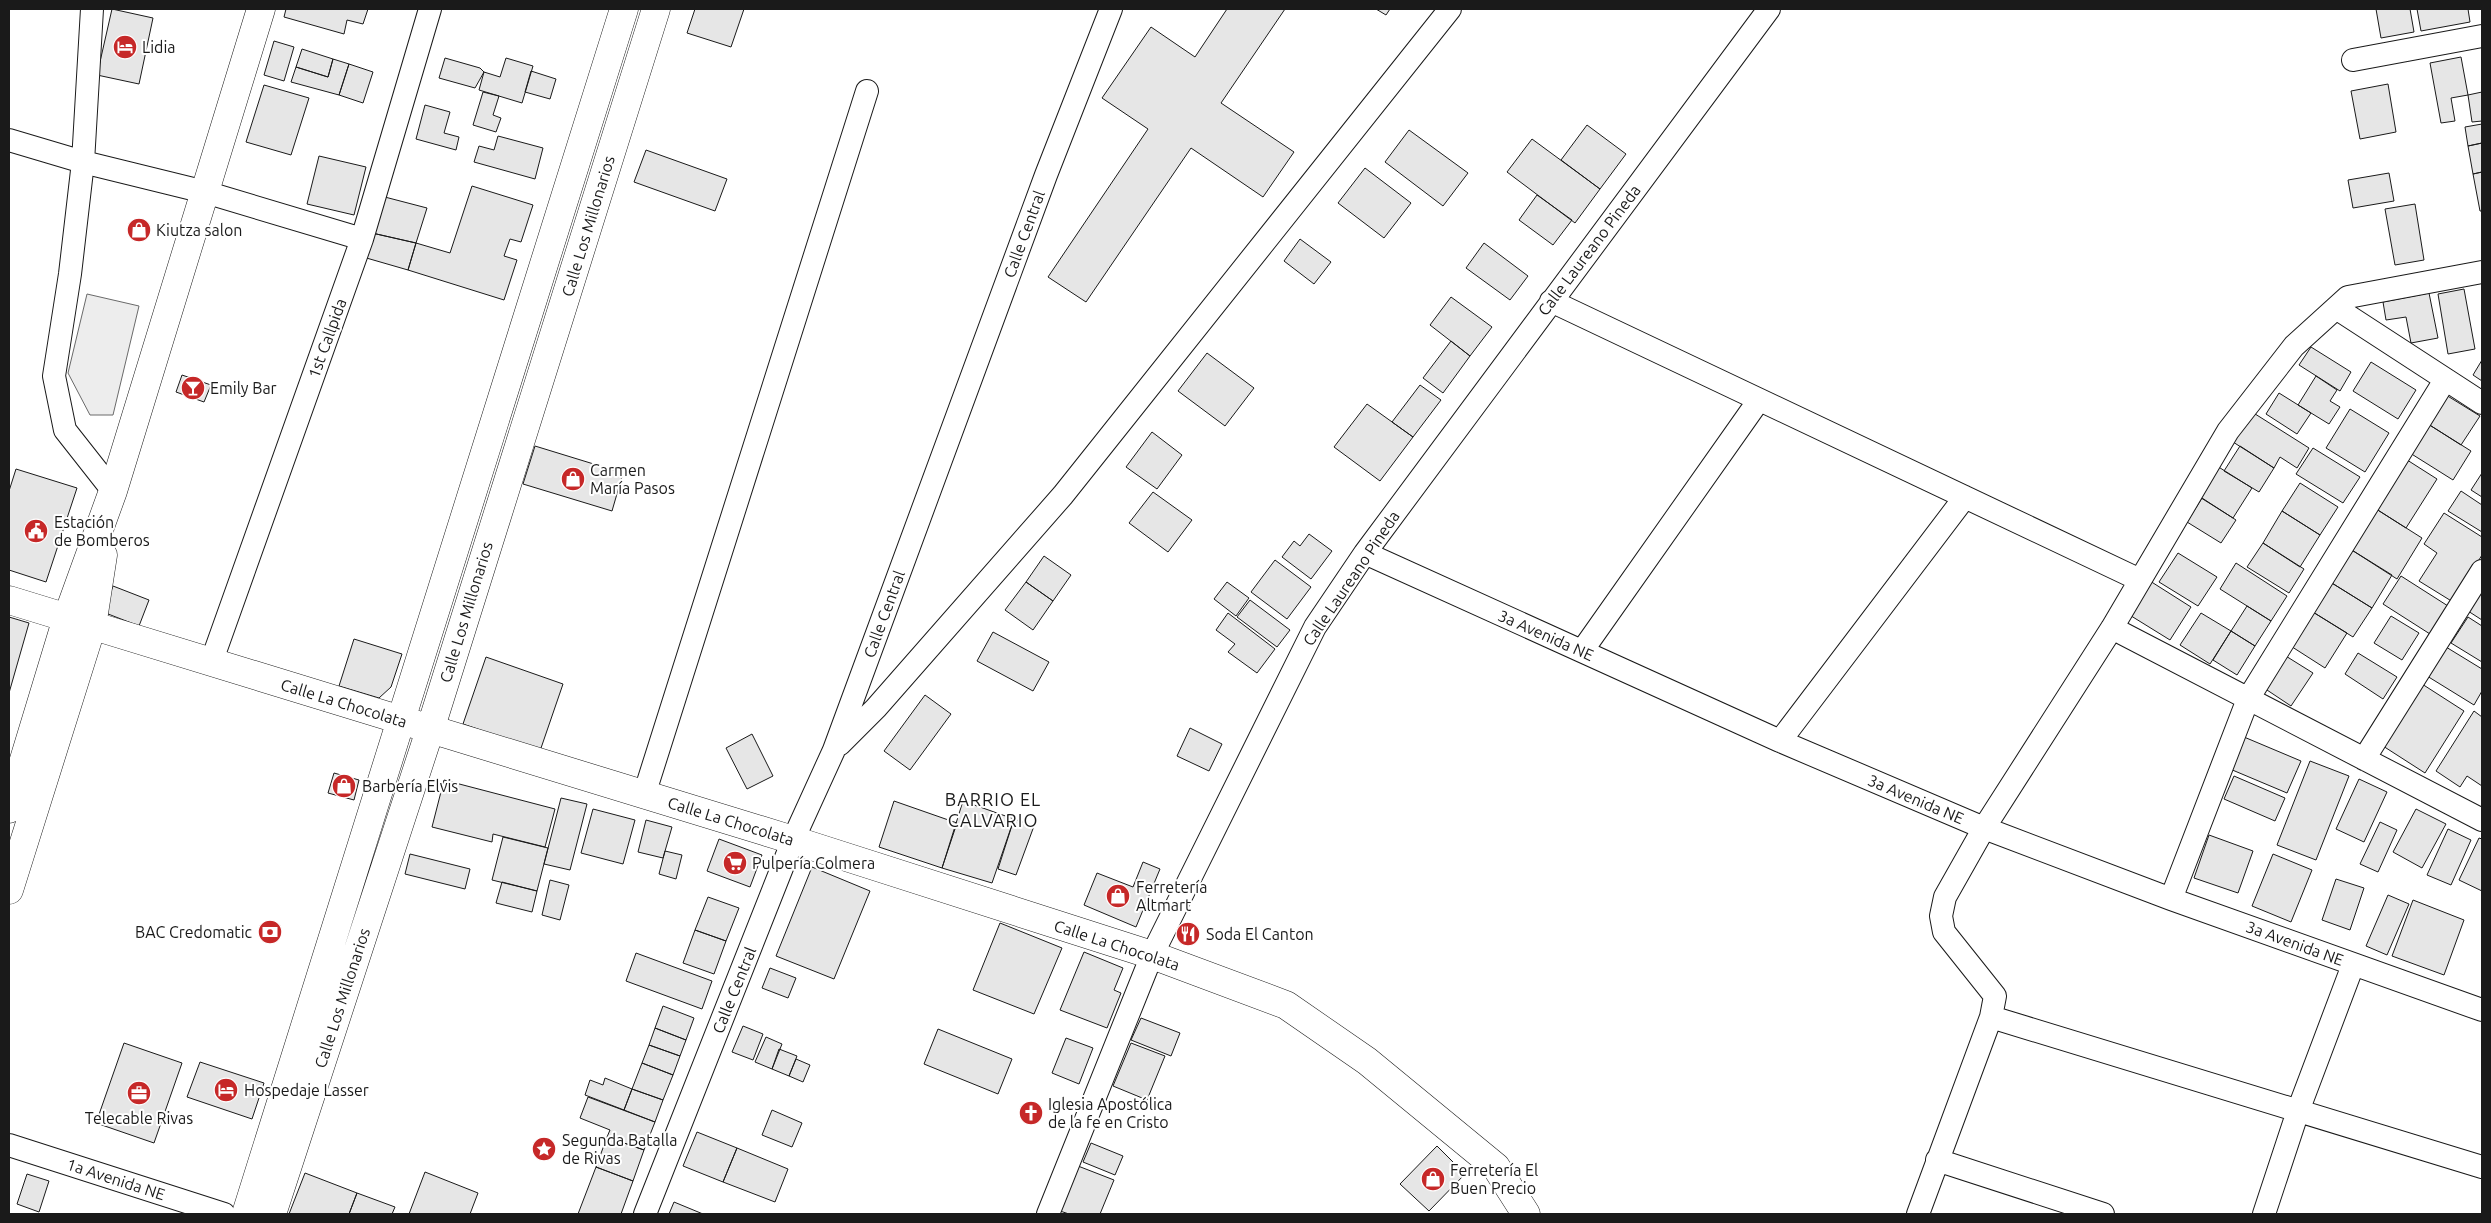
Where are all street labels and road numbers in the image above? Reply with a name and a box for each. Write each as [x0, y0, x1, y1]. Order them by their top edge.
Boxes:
street label: Calle Los Millonarios [558, 153, 618, 299]
street label: Calle Laureano Pineda [1534, 181, 1644, 319]
street label: Calle Central [1000, 188, 1048, 280]
street label: 1st Callpida [304, 296, 350, 380]
street label: Calle Laureano Pineda [1299, 507, 1403, 649]
street label: Calle Los Millonarios [436, 539, 496, 685]
street label: Calle Central [860, 568, 908, 660]
street label: 3a Avenida NE [1496, 606, 1596, 664]
street label: Calle La Chocolata [279, 675, 409, 731]
street label: 3a Avenida NE [1865, 771, 1967, 827]
street label: Calle La Chocolata [666, 793, 796, 849]
street label: Calle La Chocolata [1052, 916, 1182, 974]
street label: 3a Avenida NE [2244, 917, 2346, 969]
street label: Calle Los Millonarios [311, 926, 373, 1070]
street label: Calle Central [709, 944, 759, 1036]
street label: 1a Avenida NE [65, 1155, 167, 1203]

